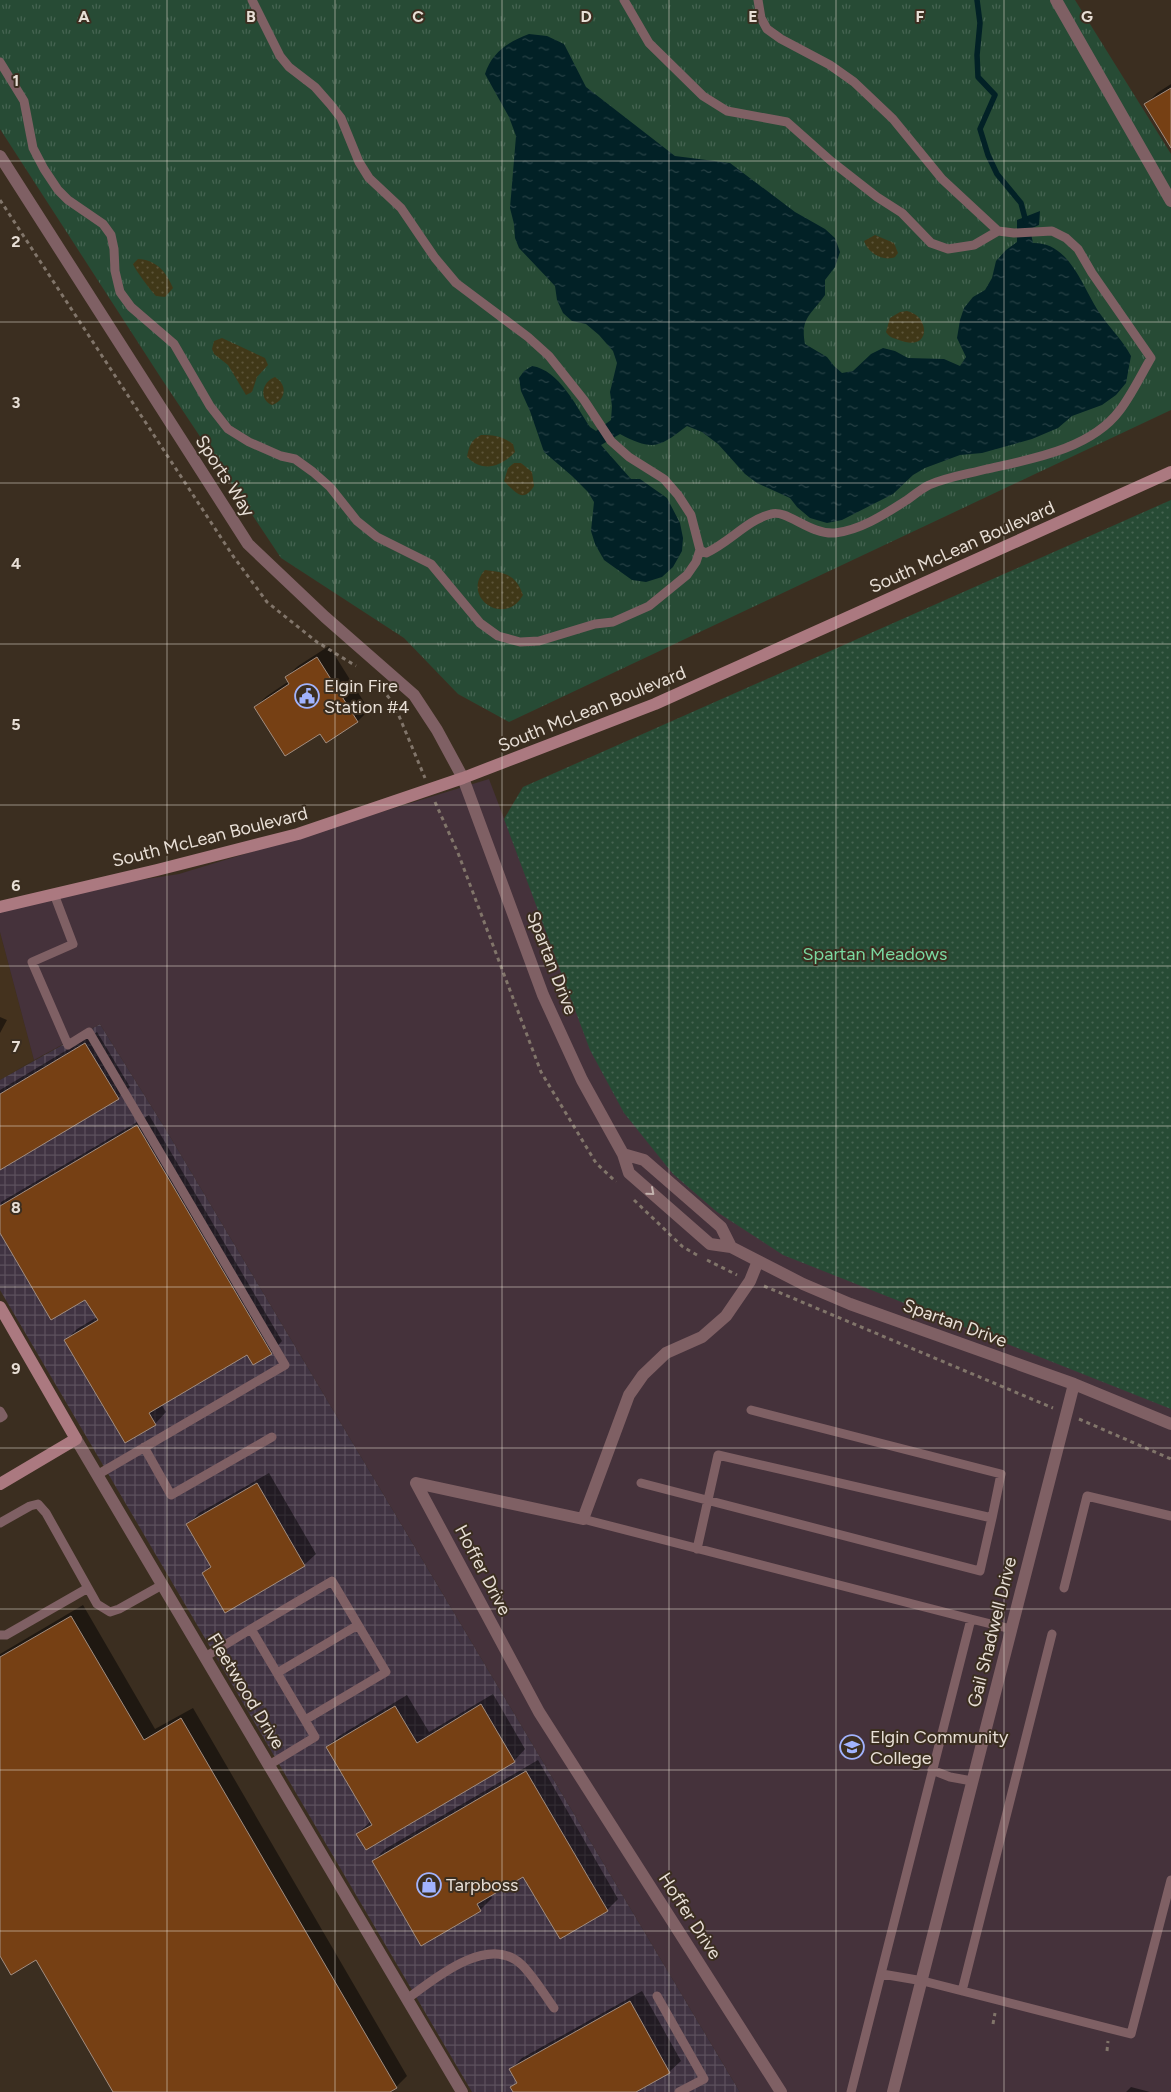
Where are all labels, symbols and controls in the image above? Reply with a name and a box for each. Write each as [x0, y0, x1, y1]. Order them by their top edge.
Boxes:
text: A [78, 7, 90, 26]
text: B [246, 7, 256, 26]
text: C [412, 7, 424, 26]
text: D [580, 7, 592, 26]
text: E [748, 7, 758, 26]
text: F [916, 7, 925, 26]
text: G [1081, 7, 1093, 26]
text: 1 [13, 71, 19, 90]
text: 2 [11, 232, 21, 251]
text: 3 [12, 393, 21, 412]
street label: Sports Way [190, 431, 260, 521]
street label: South McLean Boulevard [866, 496, 1058, 598]
text: 4 [11, 554, 21, 573]
street label: South McLean Boulevard [495, 661, 689, 757]
place label: Elgin Fire Station #4 [324, 675, 409, 718]
public building icon: Elgin Fire Station #4 [294, 683, 320, 709]
text: 5 [11, 715, 21, 734]
street label: South McLean Boulevard [110, 802, 310, 872]
text: 6 [11, 876, 21, 895]
street label: Spartan Drive [522, 908, 582, 1018]
park label: Spartan Meadows [803, 943, 947, 965]
text: 7 [12, 1037, 21, 1056]
one-way arrow [646, 1187, 655, 1196]
text: 8 [11, 1198, 21, 1217]
street label: Spartan Drive [900, 1294, 1010, 1352]
text: 9 [11, 1359, 21, 1378]
street label: Hoffer Drive [450, 1521, 516, 1619]
street label: Gail Shadwell Drive [963, 1554, 1021, 1709]
street label: Fleetwood Drive [203, 1629, 289, 1753]
place label: Elgin Community College [870, 1726, 1009, 1769]
school or university icon: Elgin Community College [839, 1734, 865, 1760]
street label: Hoffer Drive [654, 1868, 726, 1964]
shop icon: Tarpboss [416, 1872, 442, 1898]
place label: Tarpboss [446, 1874, 519, 1896]

